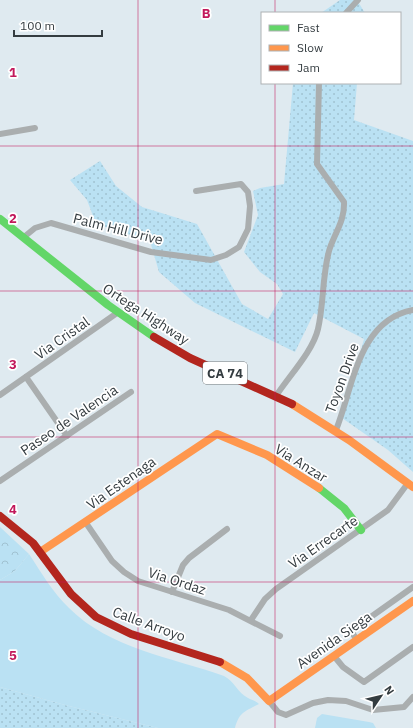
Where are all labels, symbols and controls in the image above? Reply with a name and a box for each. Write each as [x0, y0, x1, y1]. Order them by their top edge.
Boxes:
text: B [202, 5, 211, 22]
scale bar [14, 12, 102, 38]
legend [261, 12, 401, 84]
text: 100 m [20, 18, 55, 33]
text: Fast [297, 20, 320, 35]
text: Slow [297, 40, 323, 55]
text: Jam [297, 60, 320, 75]
text: 1 [9, 64, 17, 81]
street label: Palm Hill Drive [71, 209, 165, 249]
text: 2 [9, 210, 17, 227]
street label: Ortega Highway [99, 279, 193, 349]
street label: Via Cristal [31, 312, 93, 363]
street label: Toyon Drive [321, 340, 363, 416]
text: 3 [9, 356, 17, 373]
road number: CA 74 [203, 362, 247, 384]
street label: Paseo de Valencia [17, 380, 122, 459]
street label: Via Anzar [271, 440, 331, 486]
street label: Via Estenaga [83, 452, 160, 513]
text: 4 [9, 501, 17, 518]
street label: Via Errecarte [285, 511, 362, 573]
street label: Via Ordaz [146, 563, 209, 599]
street label: Calle Arroyo [110, 602, 188, 646]
street label: Avenida Siega [293, 607, 375, 673]
text: 5 [9, 647, 17, 664]
north arrow [361, 676, 401, 716]
text: N [381, 683, 397, 698]

